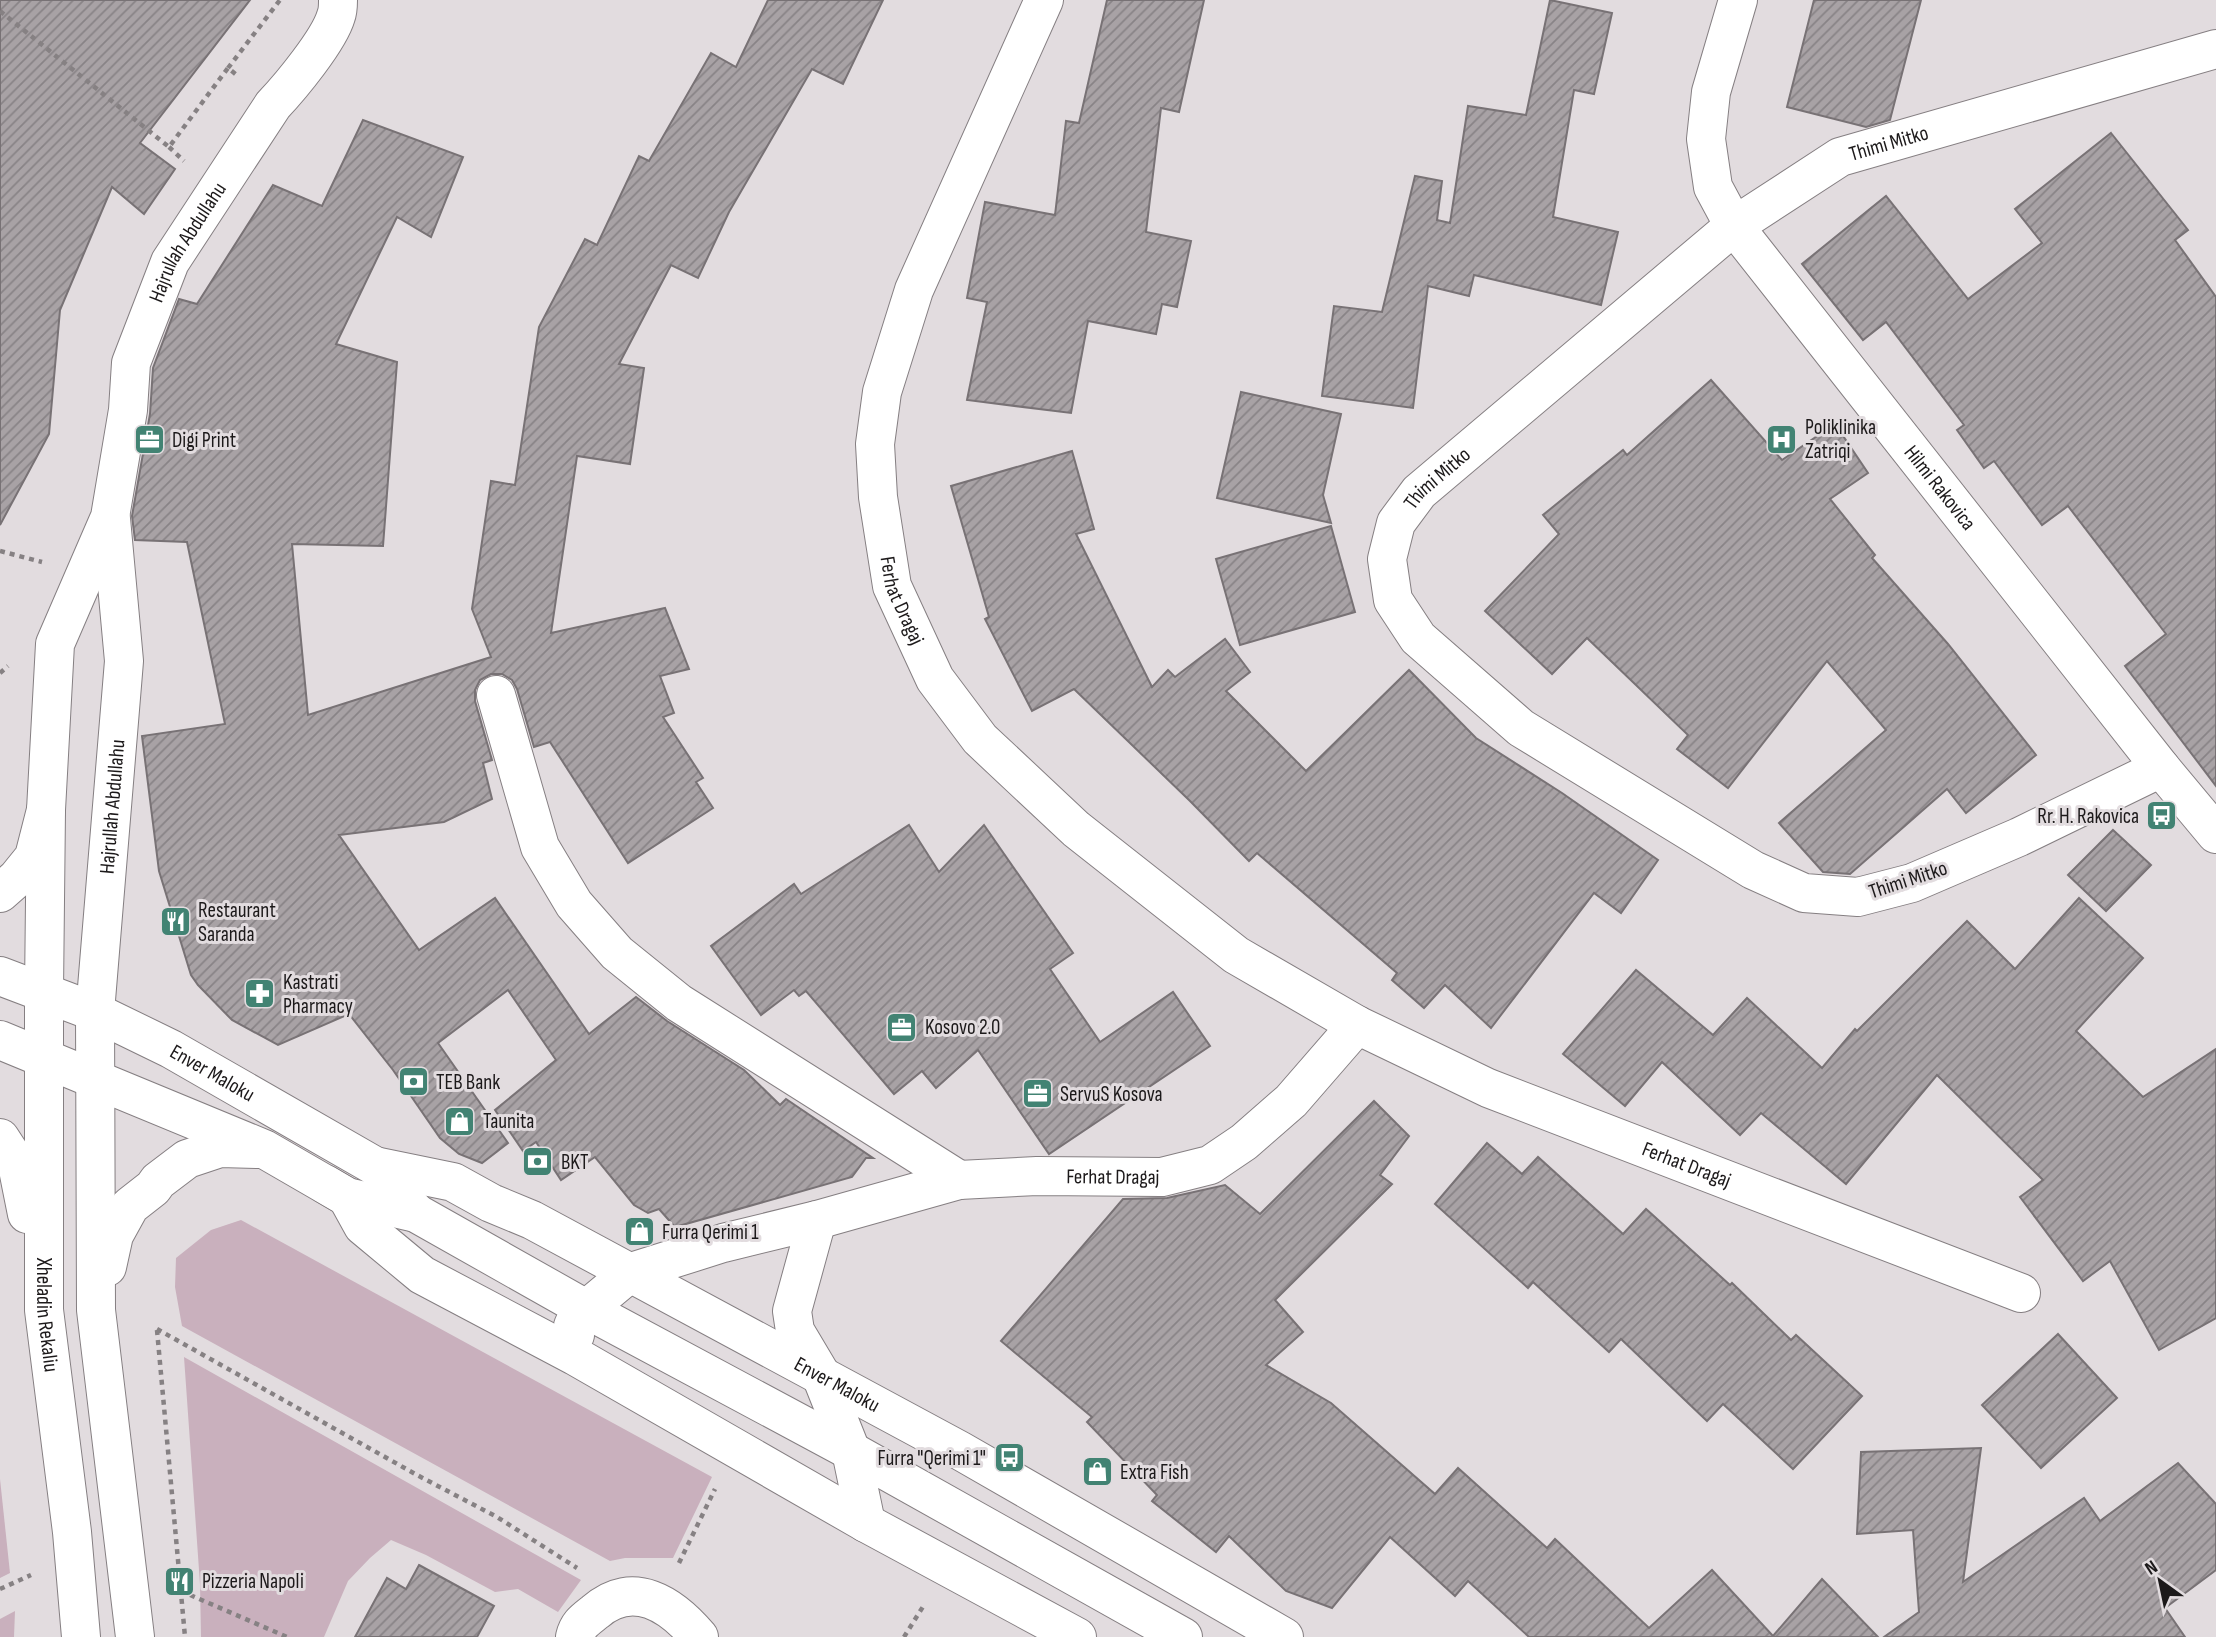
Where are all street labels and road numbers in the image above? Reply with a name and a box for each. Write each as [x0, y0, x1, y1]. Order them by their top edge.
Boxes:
street label: Thimi Mitko [1846, 120, 1931, 166]
street label: Hajrullah Abdullahu [143, 177, 231, 306]
street label: Hilmi Rakovica [1899, 440, 1981, 535]
street label: Thimi Mitko [1398, 442, 1475, 514]
street label: Ferhat Dragaj [875, 555, 930, 649]
street label: Hajrullah Abdullahu [94, 738, 130, 875]
street label: Thimi Mitko [1866, 856, 1950, 904]
street label: Enver Maloku [166, 1039, 259, 1107]
street label: Ferhat Dragaj [1639, 1136, 1735, 1193]
street label: Ferhat Dragaj [1066, 1164, 1159, 1189]
street label: Xheladin Rekaliu [31, 1257, 64, 1373]
street label: Enver Maloku [790, 1351, 884, 1418]

